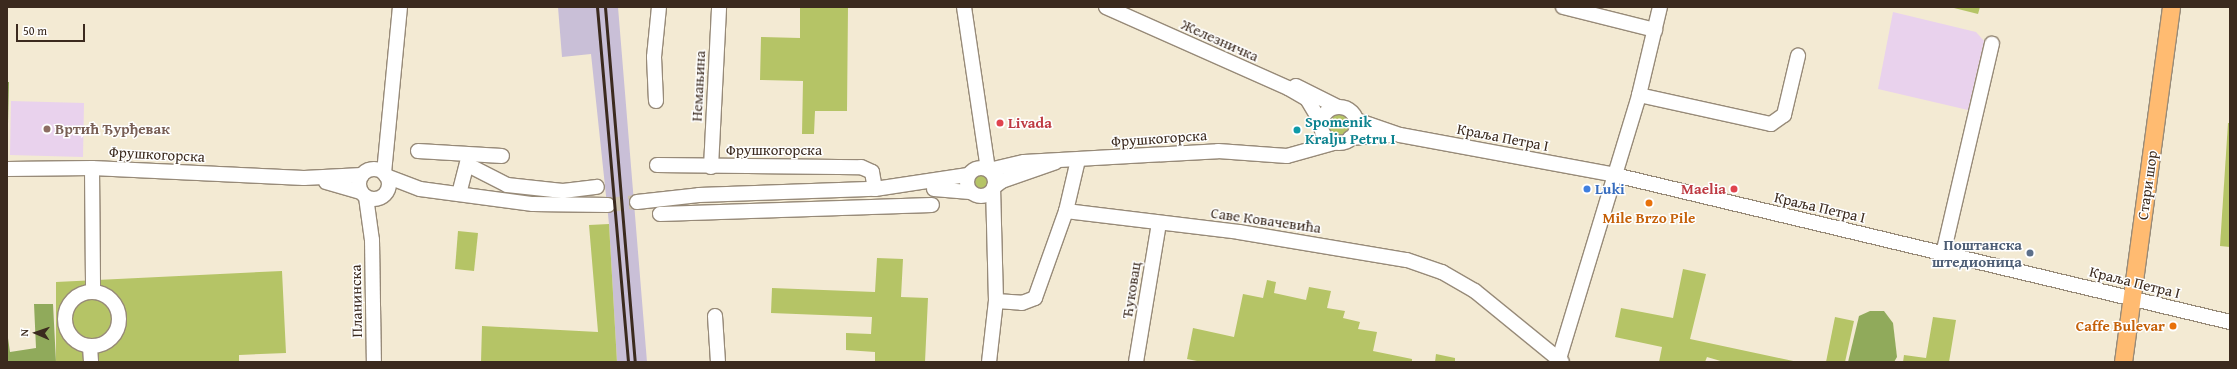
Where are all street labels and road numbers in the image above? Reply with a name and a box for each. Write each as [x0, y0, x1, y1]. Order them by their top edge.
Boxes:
street label: Железничка [1179, 15, 1261, 65]
street label: Немањина [687, 50, 709, 122]
street label: Краља Петра I [1456, 119, 1550, 155]
street label: Фрушкогорска [1110, 126, 1208, 150]
street label: Фрушкогорска [726, 141, 822, 159]
street label: Фрушкогорска [109, 142, 205, 166]
street label: Стари шор [2133, 149, 2161, 221]
street label: Краља Петра I [1773, 188, 1867, 226]
street label: Саве Ковачевића [1210, 203, 1322, 237]
street label: Ћуковац [1118, 260, 1144, 320]
street label: Краља Петра I [2088, 262, 2182, 302]
street label: Планинска [346, 264, 366, 338]

